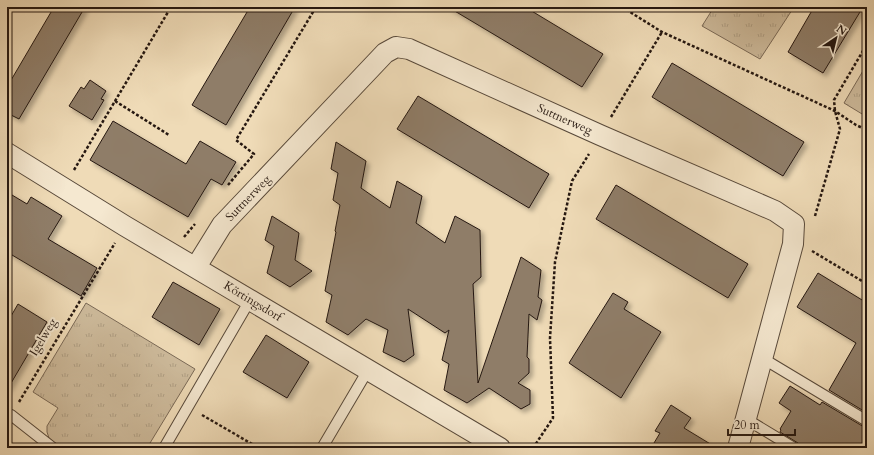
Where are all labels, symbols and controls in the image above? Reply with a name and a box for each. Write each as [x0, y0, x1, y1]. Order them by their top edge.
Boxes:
north arrow [816, 18, 856, 58]
text: N [833, 21, 850, 39]
street label: Suttnerweg [535, 100, 595, 138]
street label: Suttnerweg [222, 171, 274, 225]
street label: Körtingsdorf [221, 277, 287, 326]
street label: Igelweg [26, 315, 61, 359]
scale bar [728, 411, 795, 437]
text: 20 m [734, 417, 761, 433]

